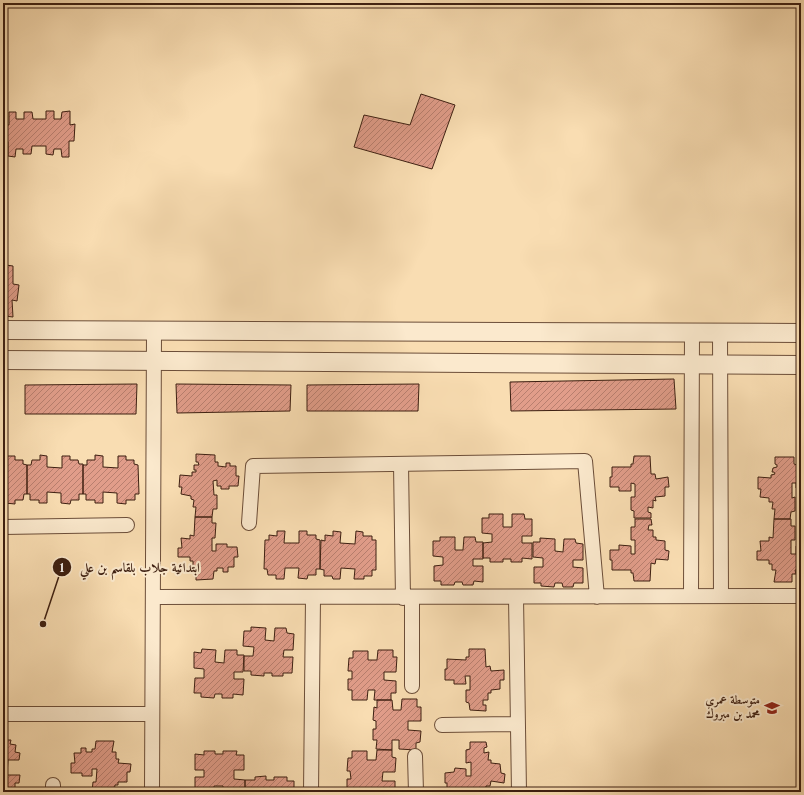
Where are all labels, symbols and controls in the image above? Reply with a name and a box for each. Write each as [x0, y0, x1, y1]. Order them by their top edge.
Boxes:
callout: ابتدائية جلاب بلقاسم بن علي [52, 555, 208, 580]
text: ابتدائية جلاب بلقاسم بن علي [79, 561, 200, 581]
text: 1 [59, 563, 65, 575]
place label: متوسطة عمري محمد بن مبروك [705, 695, 760, 722]
school or university icon: متوسطة عمري محمد بن مبروك [763, 699, 781, 717]

